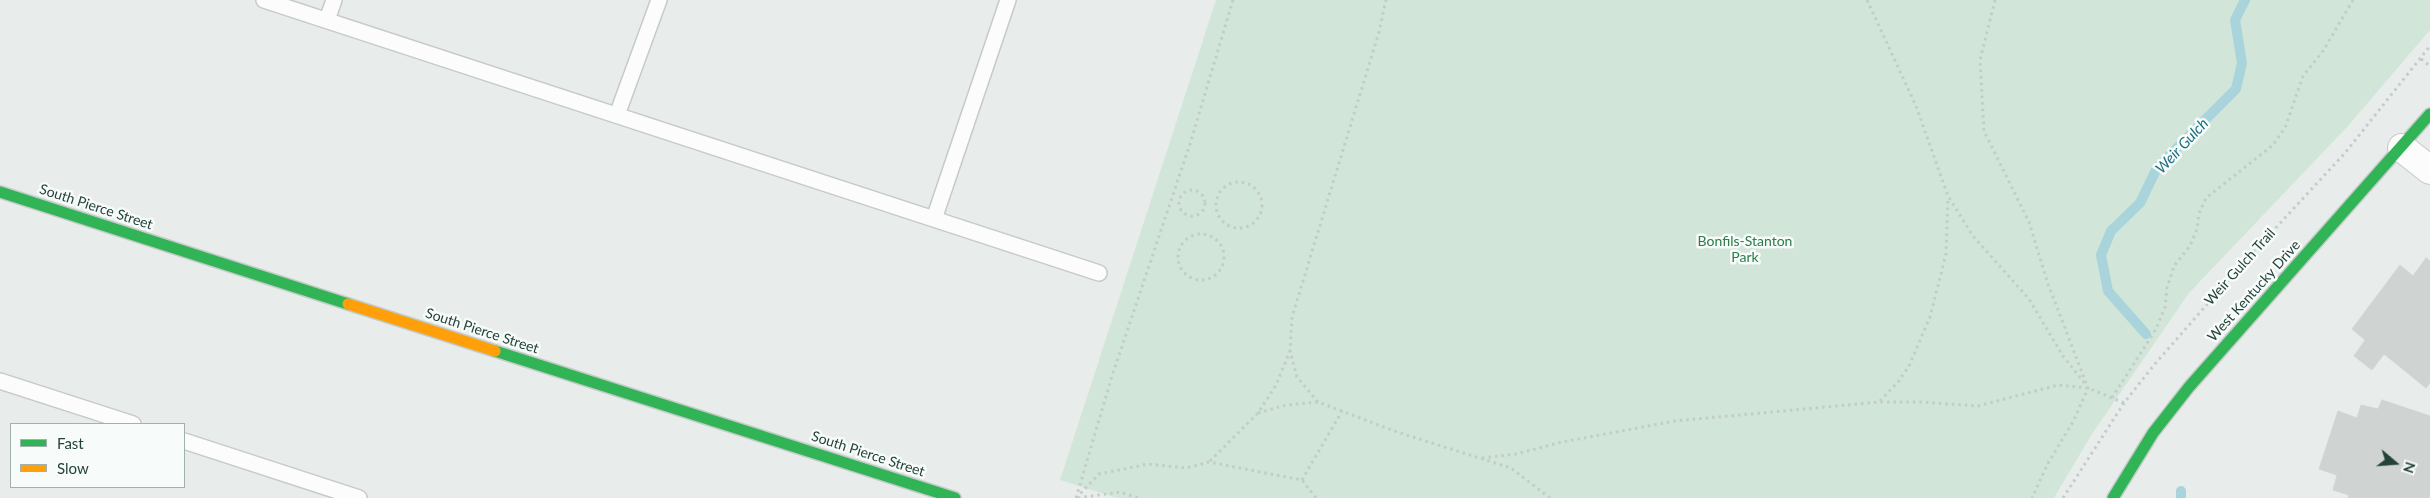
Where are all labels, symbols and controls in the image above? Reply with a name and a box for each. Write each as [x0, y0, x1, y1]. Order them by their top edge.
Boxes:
water label: Weir Gulch [2152, 115, 2212, 177]
street label: South Pierce Street [37, 181, 155, 233]
street label: Weir Gulch Trail [2201, 225, 2279, 309]
park label: Bonfils-Stanton Park [1698, 233, 1792, 266]
street label: West Kentucky Drive [2204, 237, 2304, 345]
street label: South Pierce Street [423, 305, 541, 357]
legend [10, 423, 185, 488]
street label: South Pierce Street [809, 428, 927, 480]
text: Fast [57, 434, 84, 452]
north arrow [2370, 438, 2420, 488]
text: Slow [57, 459, 89, 477]
text: N [2400, 460, 2419, 476]

